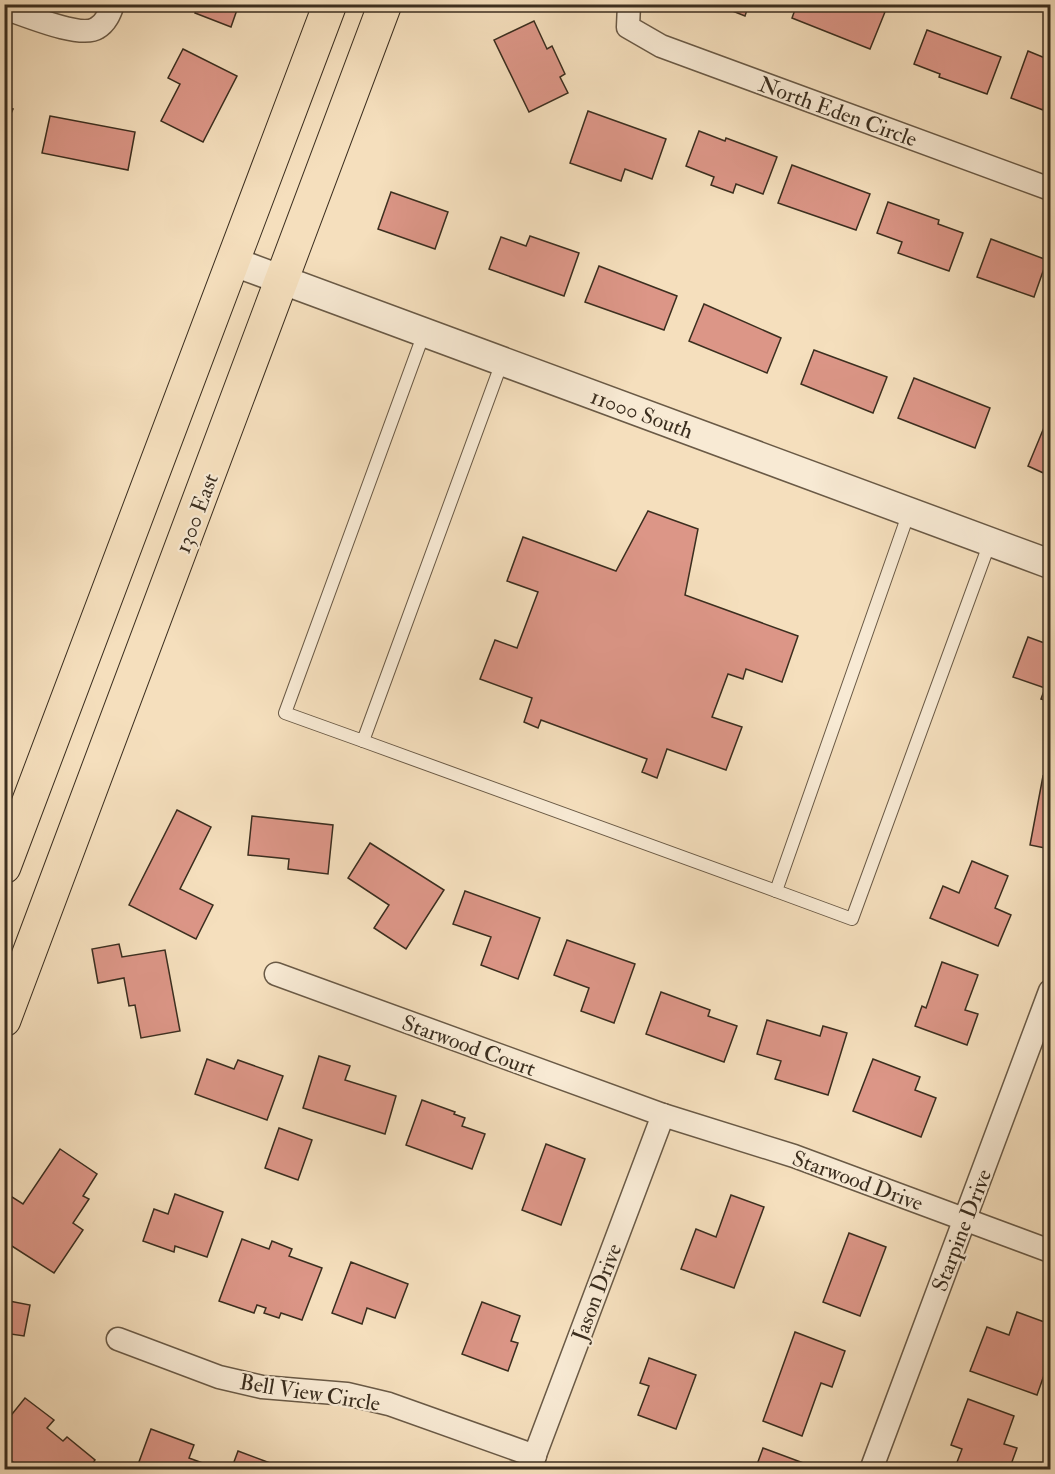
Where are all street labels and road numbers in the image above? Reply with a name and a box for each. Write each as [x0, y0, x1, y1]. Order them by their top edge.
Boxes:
street label: North Eden Circle [755, 70, 921, 154]
street label: 11000 South [587, 383, 697, 446]
street label: 1300 East [169, 470, 225, 557]
street label: Starwood Court [398, 1009, 539, 1083]
street label: Starwood Drive [788, 1144, 927, 1218]
street label: Starpine Drive [926, 1165, 999, 1296]
street label: Jason Drive [565, 1240, 628, 1346]
street label: Bell View Circle [238, 1368, 382, 1418]

